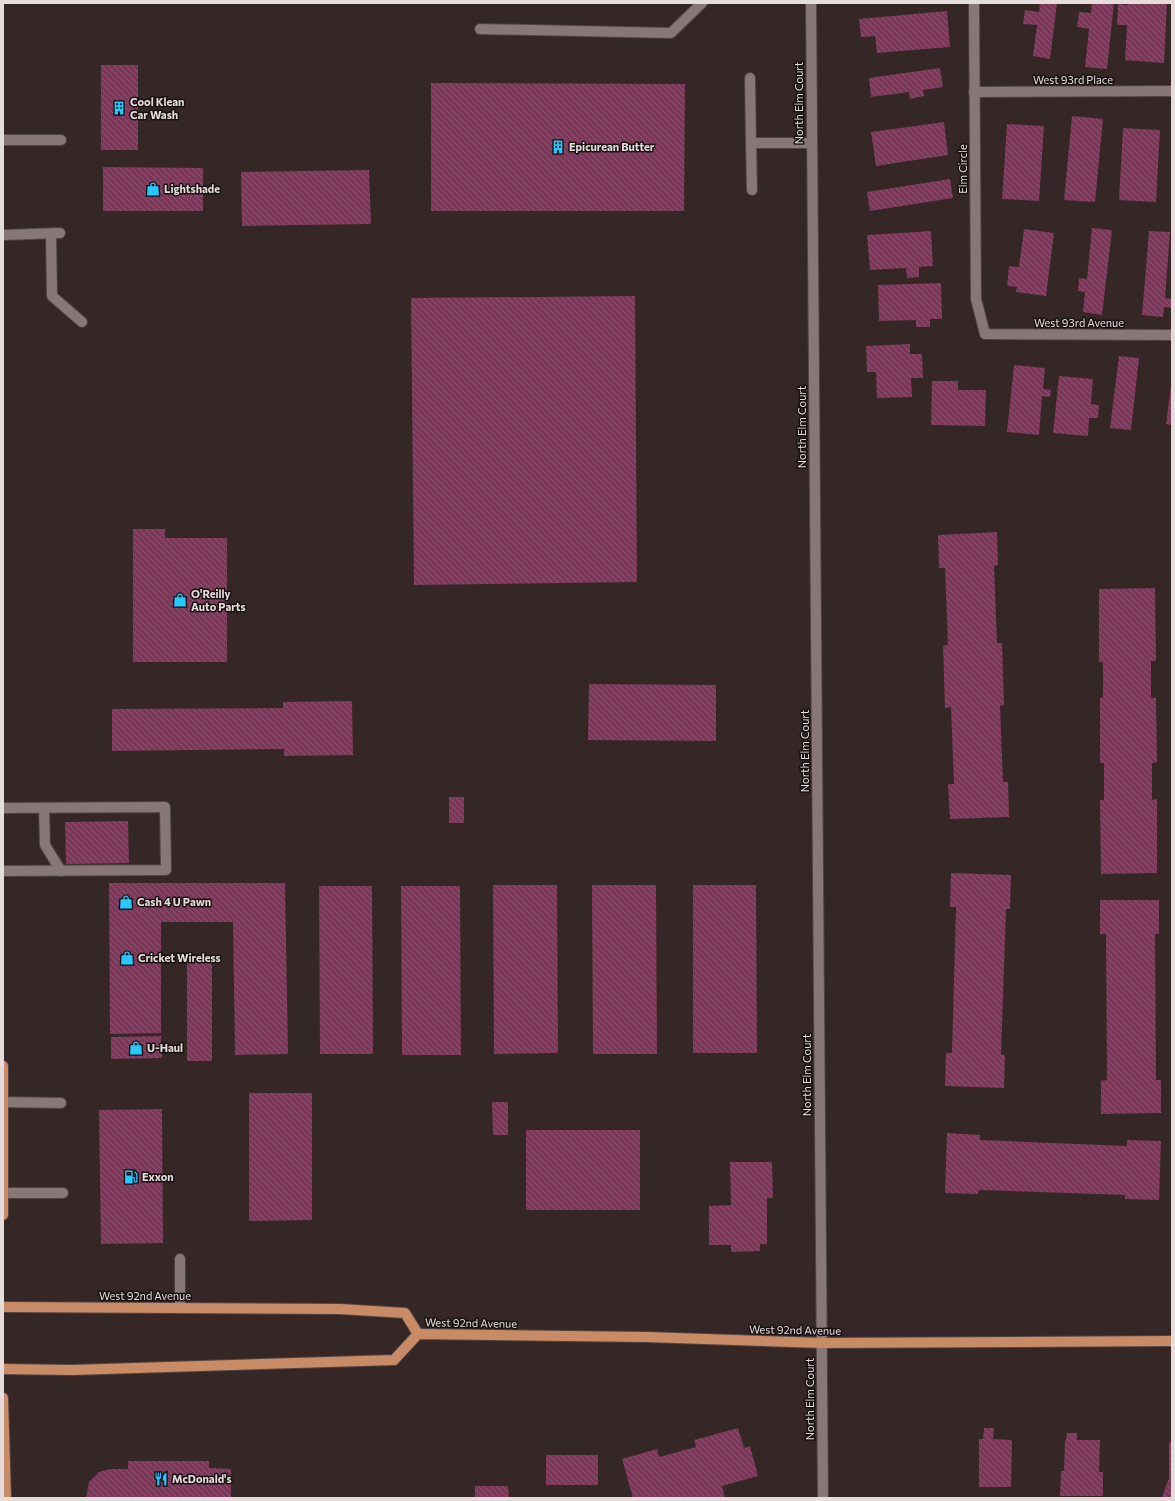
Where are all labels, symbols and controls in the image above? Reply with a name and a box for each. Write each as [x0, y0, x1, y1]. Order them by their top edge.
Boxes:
street label: North Elm Court [792, 61, 805, 144]
street label: West 93rd Place [1033, 73, 1113, 86]
place label: Cool Klean Car Wash [130, 95, 184, 121]
building icon: Cool Klean Car Wash [111, 100, 127, 116]
building icon: Epicurean Butter [550, 139, 566, 155]
place label: Epicurean Butter [569, 140, 655, 153]
street label: Elm Circle [956, 144, 969, 194]
shop icon: Lightshade [145, 181, 161, 197]
place label: Lightshade [164, 182, 220, 195]
street label: West 93rd Avenue [1034, 316, 1124, 329]
street label: North Elm Court [795, 385, 808, 468]
place label: O'Reilly Auto Parts [191, 587, 246, 613]
shop icon: O'Reilly Auto Parts [172, 592, 188, 608]
street label: North Elm Court [798, 709, 811, 792]
shop icon: Cash 4 U Pawn [118, 894, 134, 910]
place label: Cash 4 U Pawn [137, 895, 211, 908]
shop icon: Cricket Wireless [119, 950, 135, 966]
place label: Cricket Wireless [138, 951, 221, 964]
street label: North Elm Court [800, 1033, 813, 1116]
shop icon: U-Haul [128, 1040, 144, 1056]
place label: U-Haul [147, 1041, 183, 1054]
fuel station icon: Exxon [123, 1169, 139, 1185]
place label: Exxon [142, 1170, 174, 1183]
street label: West 92nd Avenue [99, 1289, 191, 1302]
street label: West 92nd Avenue [425, 1315, 517, 1330]
street label: West 92nd Avenue [749, 1322, 841, 1337]
street label: North Elm Court [803, 1357, 816, 1440]
restaurant icon: McDonald's [153, 1471, 169, 1487]
place label: McDonald's [172, 1472, 232, 1485]

